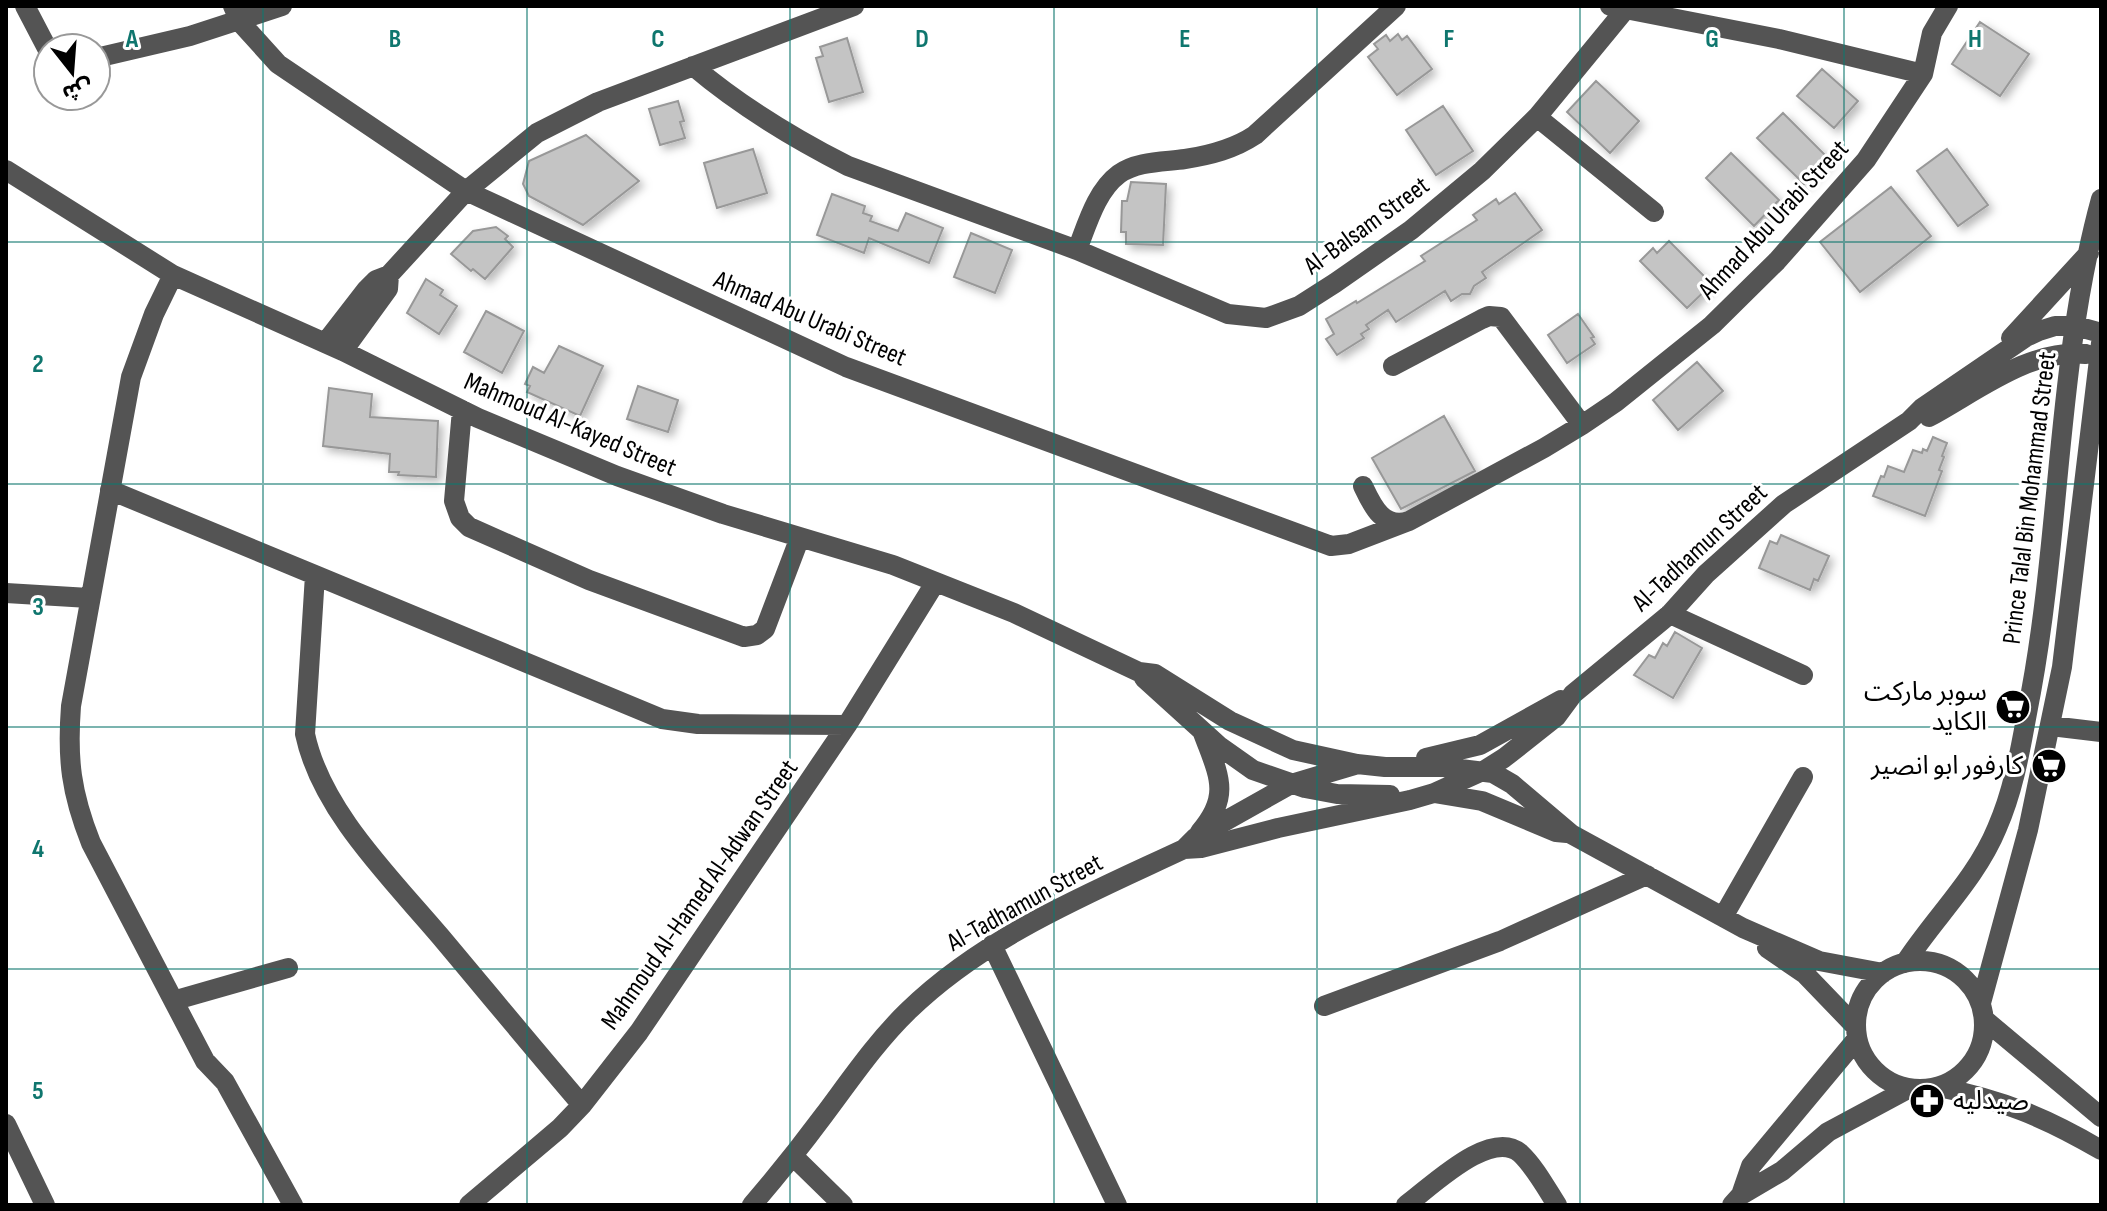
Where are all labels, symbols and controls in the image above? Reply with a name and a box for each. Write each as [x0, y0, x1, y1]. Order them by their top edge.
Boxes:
text: A [125, 24, 139, 55]
text: B [389, 24, 401, 55]
text: C [651, 24, 665, 55]
text: D [915, 24, 929, 55]
text: E [1179, 24, 1191, 55]
text: F [1444, 24, 1455, 55]
text: G [1705, 24, 1719, 55]
text: H [1968, 24, 1982, 55]
north arrow [32, 32, 112, 112]
text: ش [59, 72, 96, 107]
street label: Ahmad Abu Urabi Street [1692, 134, 1856, 307]
street label: Al-Balsam Street [1297, 170, 1436, 282]
street label: Ahmad Abu Urabi Street [708, 264, 911, 374]
text: 2 [32, 349, 44, 380]
street label: Prince Talal Bin Mohammad Street [1997, 350, 2063, 646]
street label: Mahmoud Al-Kayed Street [459, 366, 681, 484]
street label: Al-Tadhamun Street [1625, 478, 1774, 619]
text: 3 [32, 592, 44, 623]
place label: سوبر ماركت الكايد [1864, 677, 1987, 738]
supermarket icon: سوبر ماركت الكايد [1994, 688, 2032, 726]
supermarket icon: كارفور ابو انصير [2030, 747, 2068, 785]
place label: كارفور ابو انصير [1870, 751, 2023, 782]
street label: Mahmoud Al-Hamed Al-Adwan Street [595, 754, 805, 1036]
text: 4 [32, 834, 44, 865]
street label: Al-Tadhamun Street [941, 847, 1108, 959]
text: 5 [32, 1076, 44, 1107]
pharmacy icon: صيدليه [1908, 1082, 1946, 1120]
place label: صيدليه [1953, 1086, 2029, 1117]

